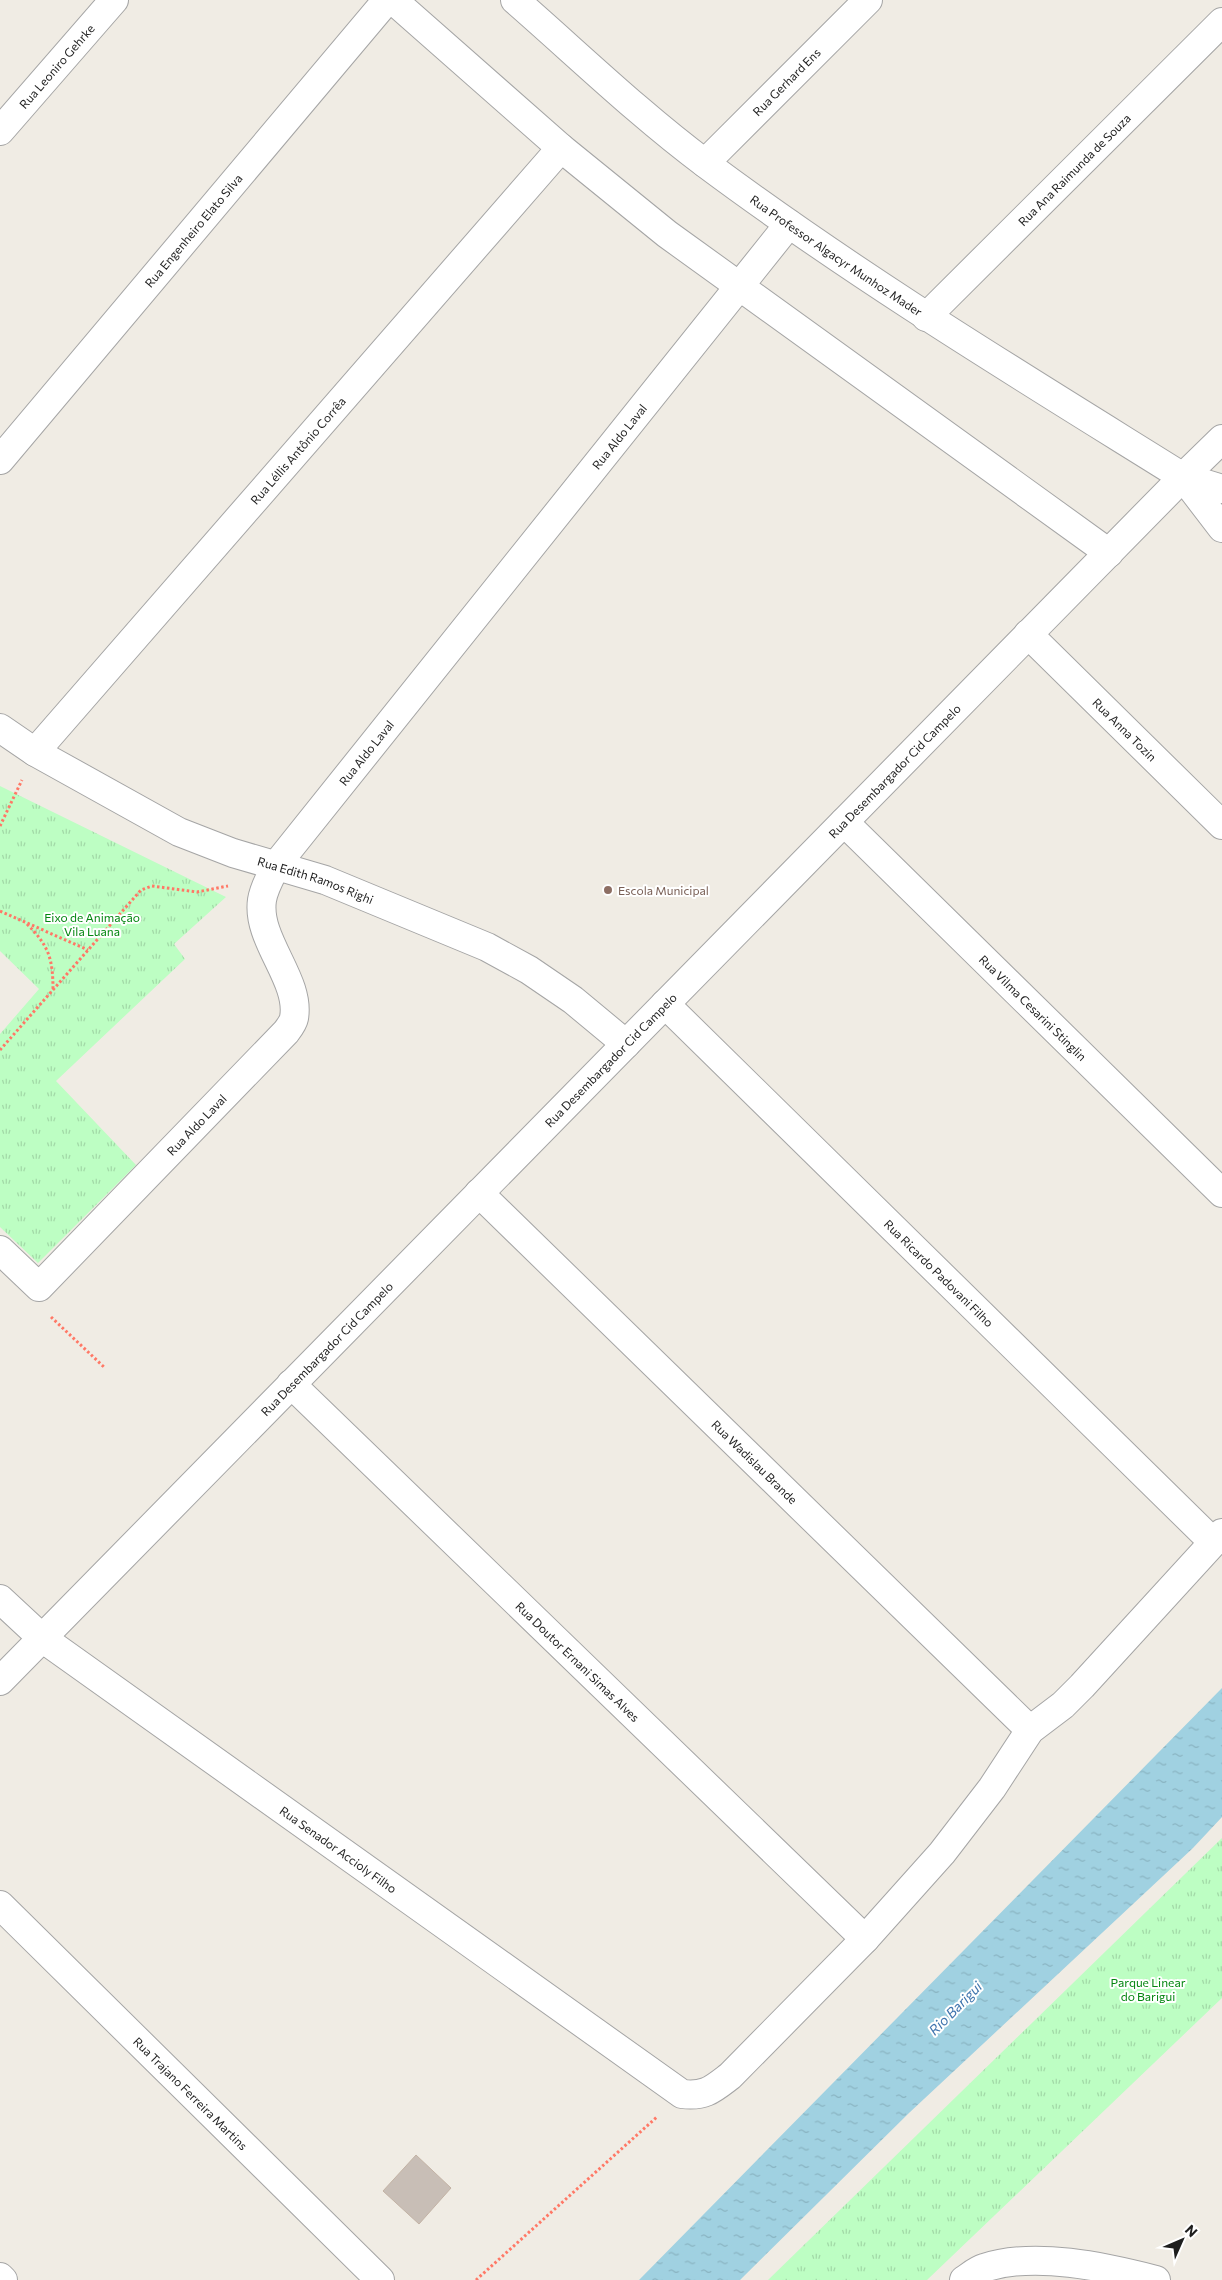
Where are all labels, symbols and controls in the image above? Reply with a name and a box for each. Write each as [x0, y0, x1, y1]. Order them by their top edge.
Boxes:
street label: Rua Leoniro Gehrke [16, 21, 97, 111]
street label: Rua Gerhard Ens [750, 45, 823, 118]
street label: Rua Ana Raimunda de Souza [1015, 111, 1133, 228]
street label: Rua Engenheiro Elato Silva [142, 171, 245, 290]
street label: Rua Professor Algacyr Munhoz Mader [748, 192, 925, 319]
street label: Rua Léllis Antônio Corrêa [247, 394, 348, 507]
street label: Rua Aldo Laval [589, 401, 649, 472]
street label: Rua Anna Tozin [1090, 695, 1160, 764]
street label: Rua Desembargador Cid Campelo [825, 701, 963, 841]
street label: Rua Aldo Laval [336, 717, 396, 788]
street label: Rua Edith Ramos Righi [256, 854, 376, 906]
place label: Escola Municipal [618, 883, 709, 897]
marker: Escola Municipal [602, 884, 614, 896]
park label: Eixo de Animação Vila Luana [44, 910, 140, 938]
street label: Rua Vilma Cesarini Stinglin [977, 952, 1090, 1063]
street label: Rua Desembargador Cid Campelo [542, 990, 679, 1130]
street label: Rua Aldo Laval [164, 1091, 229, 1158]
street label: Rua Ricardo Padovani Filho [882, 1216, 996, 1330]
street label: Rua Desembargador Cid Campelo [258, 1279, 395, 1418]
street label: Rua Wadislau Brande [709, 1417, 800, 1506]
street label: Rua Doutor Ernani Simas Alves [513, 1599, 642, 1724]
street label: Rua Senador Accioly Filho [277, 1803, 399, 1896]
park label: Parque Linear do Barigui [1111, 1975, 1186, 2003]
water label: Rio Barigui [925, 1977, 986, 2038]
street label: Rua Trajano Ferreira Martins [131, 2034, 251, 2153]
north arrow [1157, 2215, 1207, 2265]
text: N [1182, 2221, 1201, 2240]

